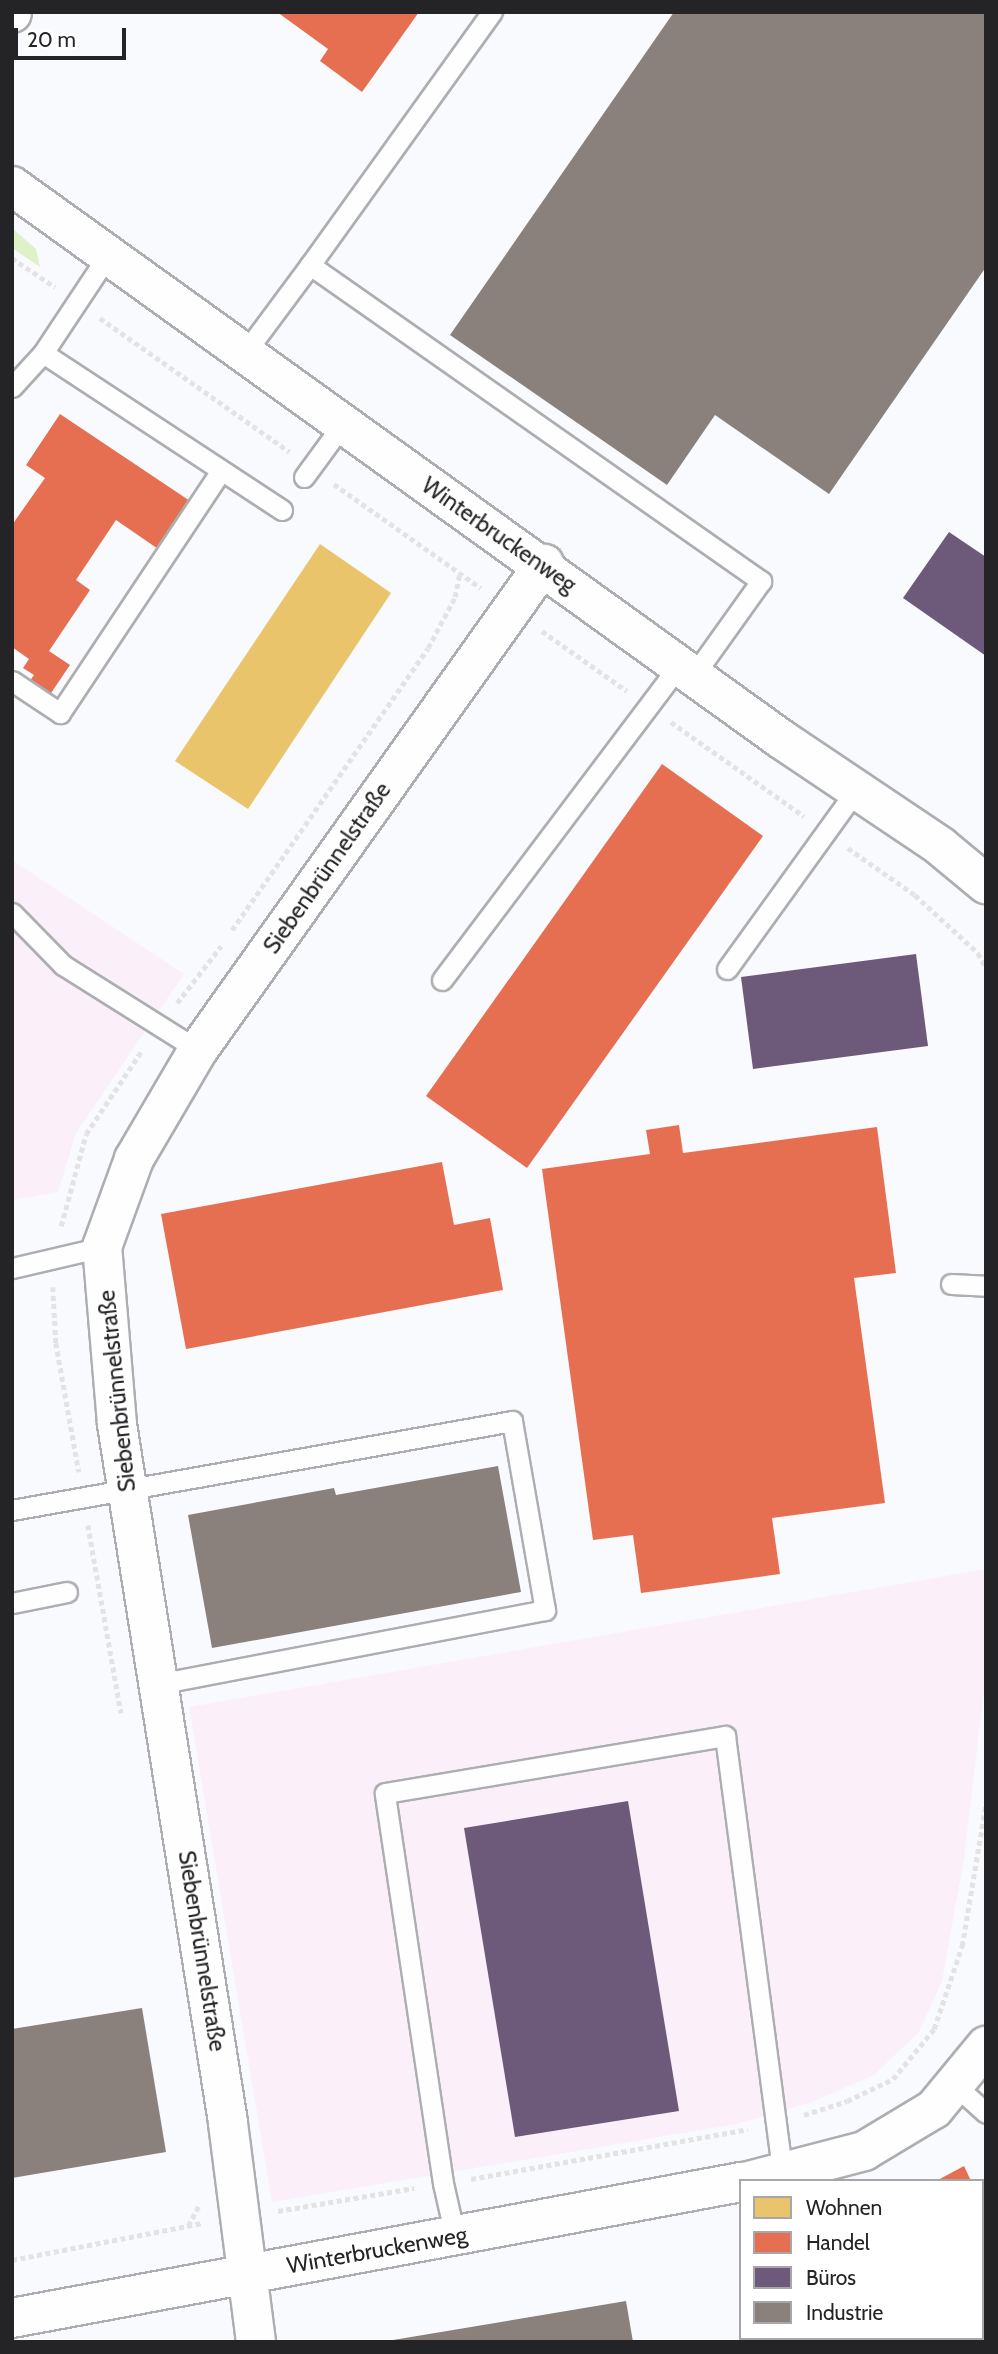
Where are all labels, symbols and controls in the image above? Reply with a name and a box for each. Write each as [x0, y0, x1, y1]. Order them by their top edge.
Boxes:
scale bar [18, 14, 130, 58]
text: 20 m [27, 27, 76, 52]
street label: Winterbruckenweg [416, 471, 582, 599]
street label: Siebenbrünnelstraße [258, 777, 396, 959]
street label: Siebenbrünnelstraße [93, 1289, 141, 1493]
street label: Siebenbrünnelstraße [173, 1849, 231, 2053]
legend [739, 2179, 984, 2340]
text: Wohnen [806, 2195, 882, 2220]
street label: Winterbruckenweg [285, 2221, 469, 2279]
text: Handel [806, 2230, 870, 2255]
text: Büros [806, 2265, 856, 2290]
text: Industrie [806, 2300, 883, 2325]

